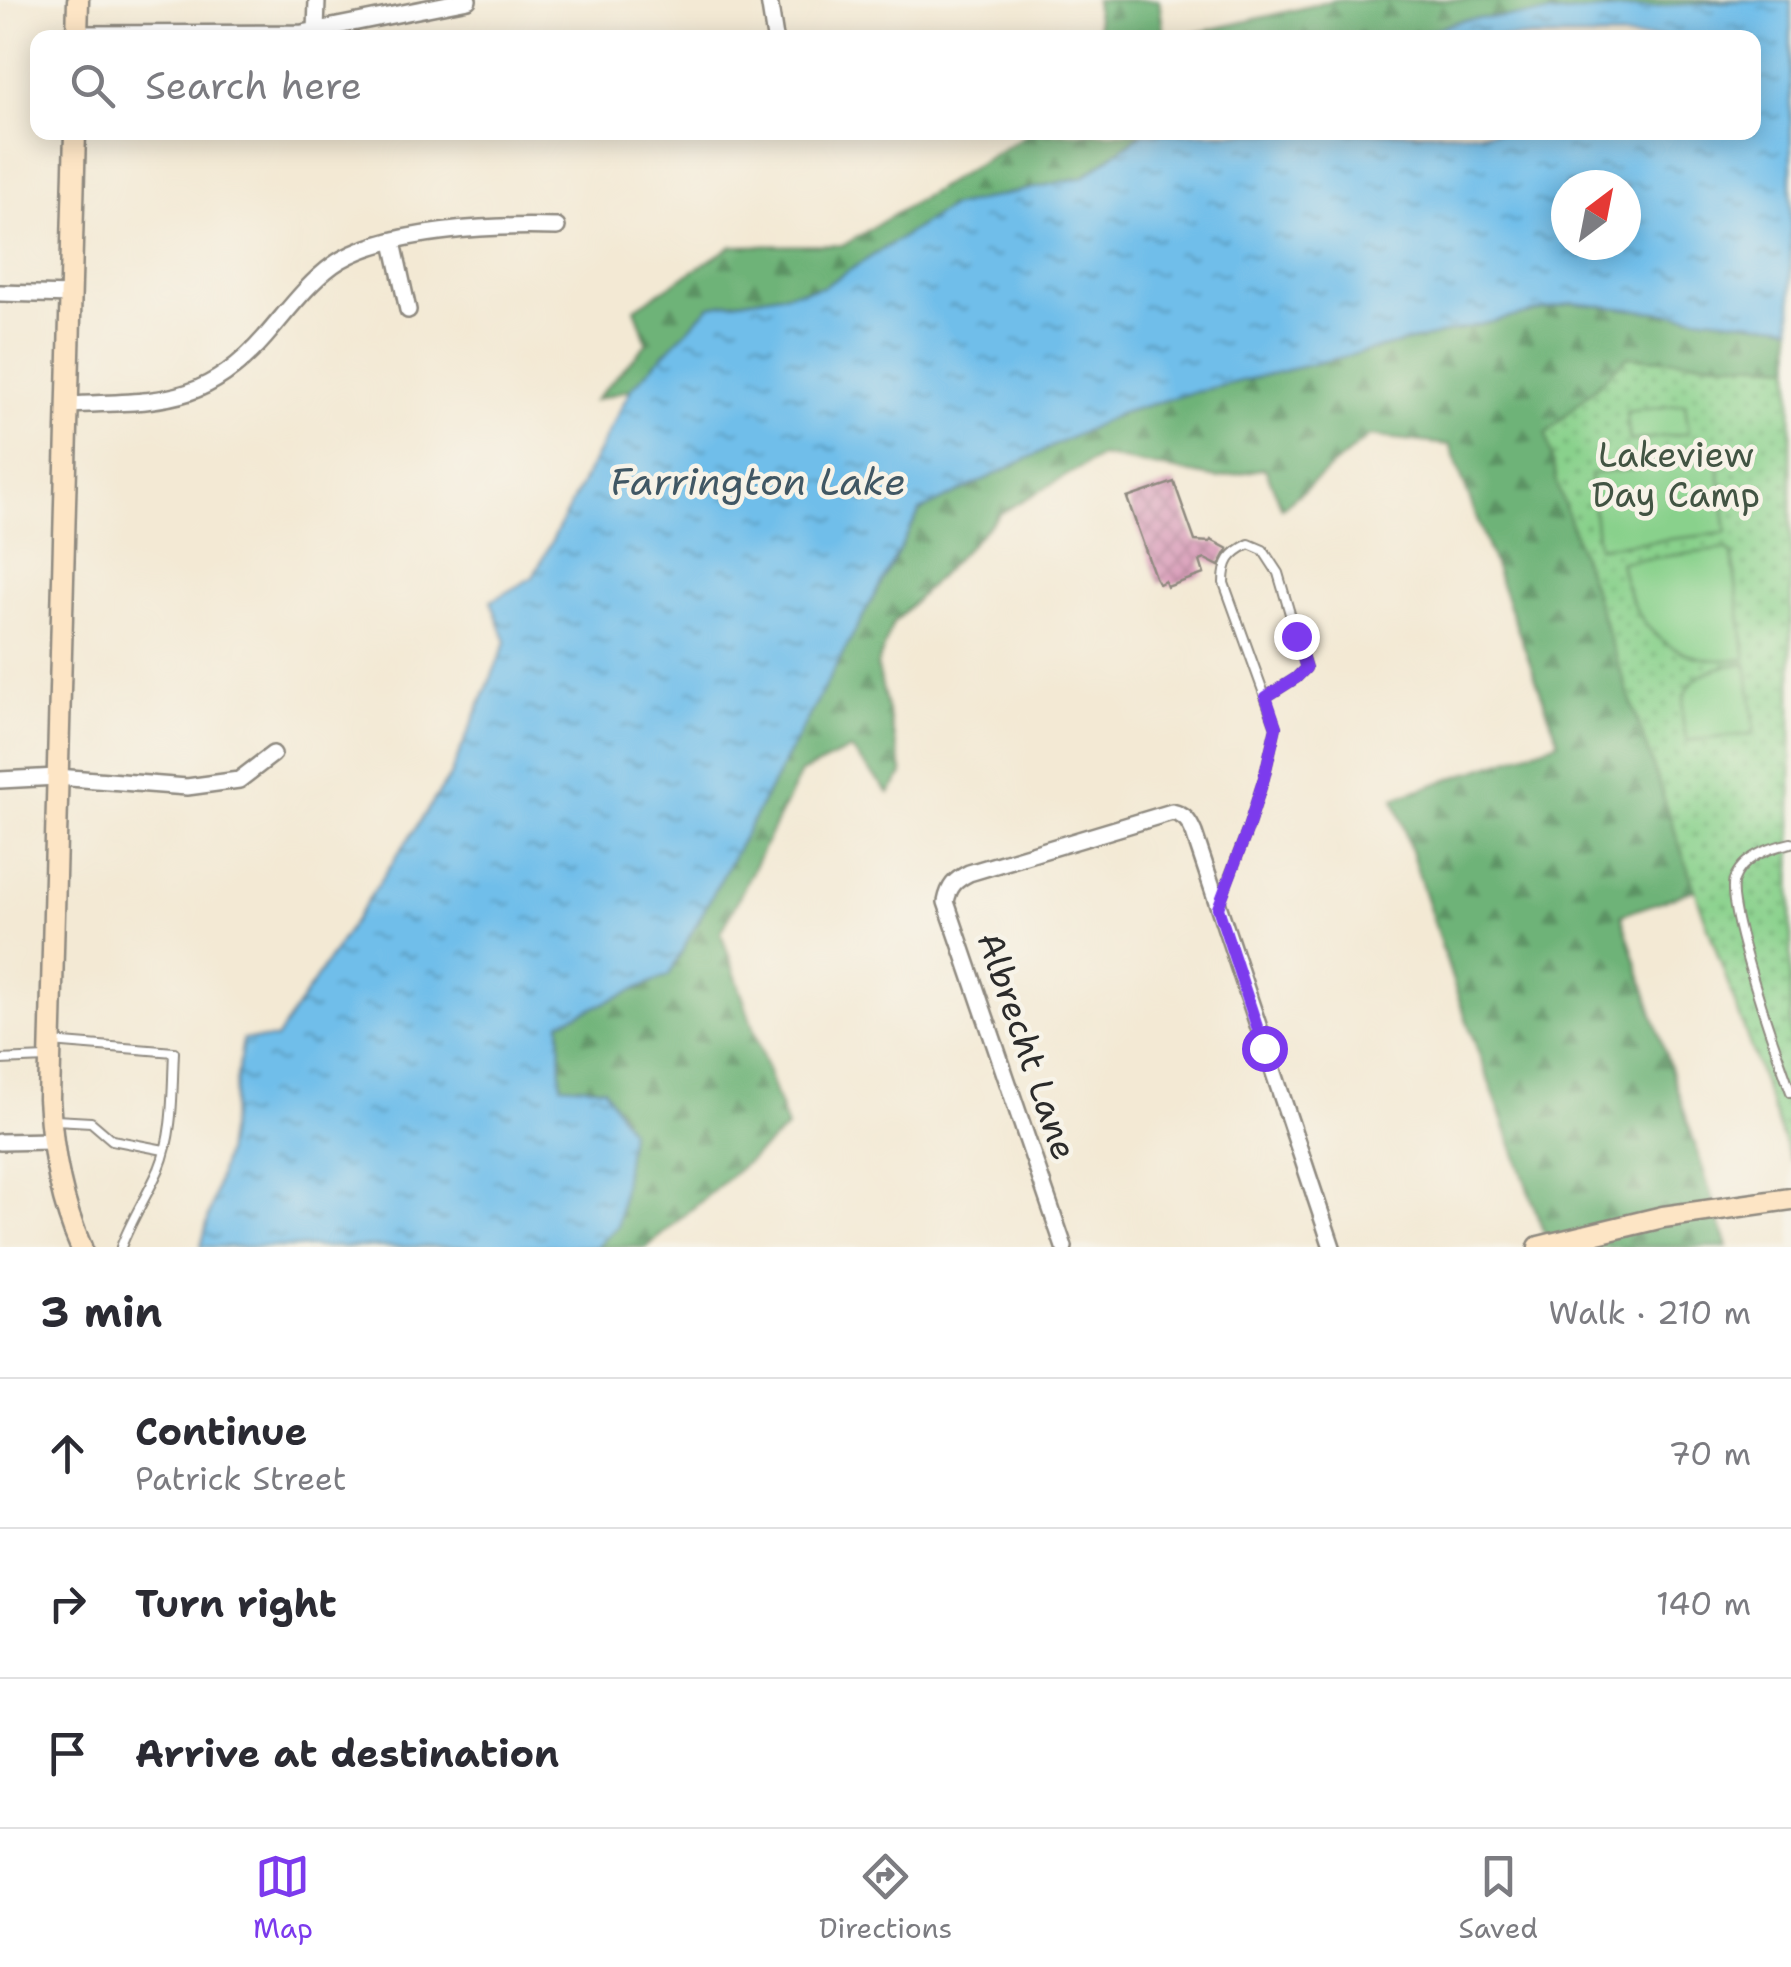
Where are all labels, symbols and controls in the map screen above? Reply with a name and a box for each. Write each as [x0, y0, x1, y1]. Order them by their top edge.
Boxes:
search box [30, 30, 1761, 140]
icon: search [65, 58, 120, 113]
text: Search here [145, 60, 362, 111]
north arrow [1551, 170, 1641, 260]
park label: Lakeview Day Camp [1592, 431, 1760, 518]
water label: Farrington Lake [610, 456, 906, 507]
route end [1274, 614, 1320, 660]
street label: Albrecht Lane [967, 926, 1088, 1166]
route start [1242, 1026, 1288, 1072]
text: 3 min [40, 1284, 162, 1340]
text: Walk · 210 m [1549, 1291, 1751, 1334]
text: Continue [135, 1406, 307, 1457]
icon: ahead [40, 1426, 95, 1481]
text: 70 m [1668, 1432, 1751, 1475]
text: Patrick Street [135, 1457, 347, 1500]
icon: right [40, 1576, 95, 1631]
text: Turn right [135, 1578, 337, 1629]
text: 140 m [1656, 1582, 1751, 1625]
icon: arrive [40, 1726, 95, 1781]
text: Arrive at destination [135, 1728, 559, 1779]
tab: Map [253, 1849, 313, 1947]
tab: Directions [819, 1849, 952, 1947]
tab: Saved [1458, 1849, 1538, 1947]

